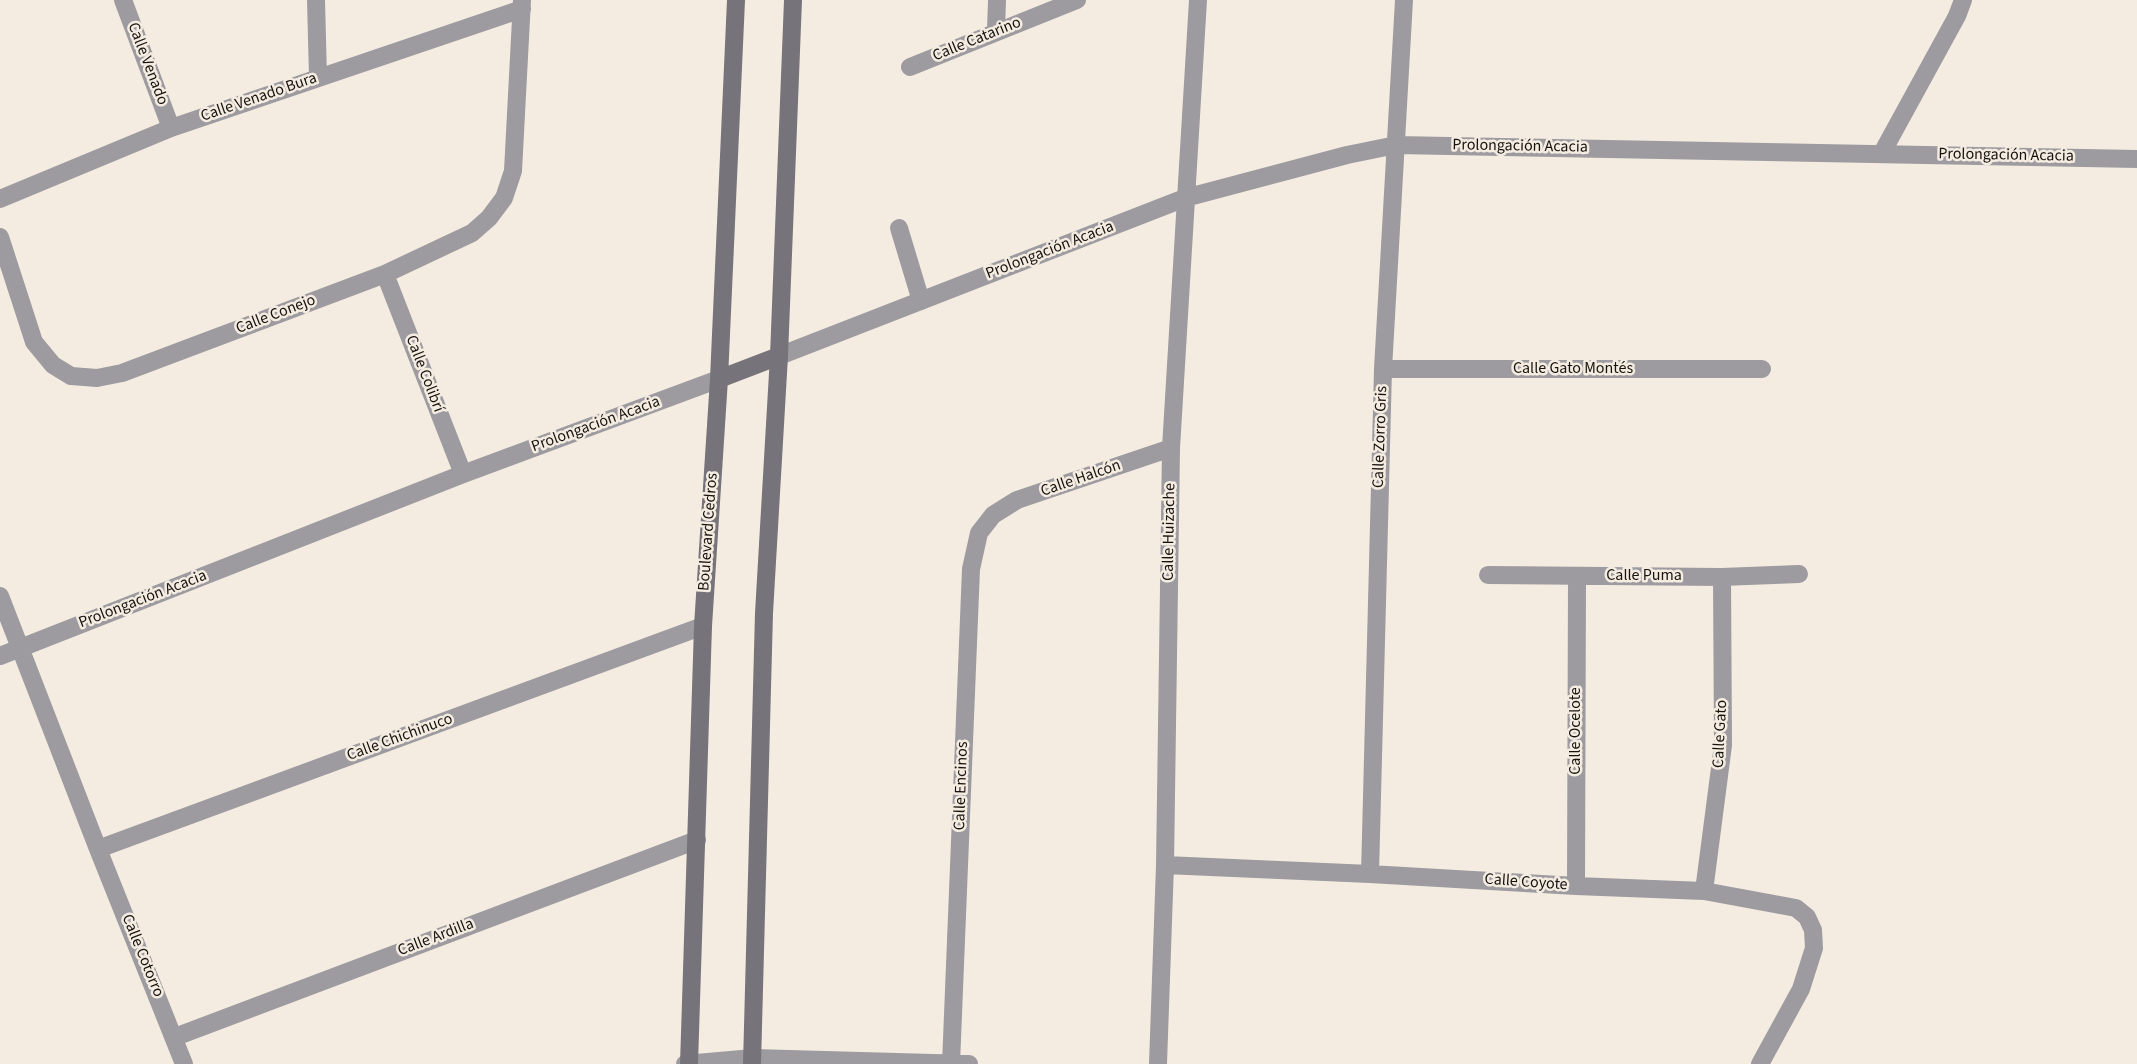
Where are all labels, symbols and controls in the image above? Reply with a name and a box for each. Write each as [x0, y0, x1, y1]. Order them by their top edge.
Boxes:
street label: Calle Catarino [930, 14, 1024, 66]
street label: Calle Venado [122, 20, 172, 108]
street label: Calle Venado Bura [199, 69, 319, 127]
street label: Prolongación Acacia [1452, 136, 1588, 158]
street label: Prolongación Acacia [1938, 145, 2074, 167]
street label: Prolongación Acacia [983, 218, 1117, 284]
street label: Calle Conejo [234, 291, 318, 339]
street label: Calle Colibrí [401, 333, 447, 415]
street label: Calle Gato Montés [1513, 359, 1633, 379]
street label: Calle Zorro Gris [1370, 386, 1392, 488]
street label: Prolongación Acacia [529, 393, 663, 457]
street label: Calle Halcón [1038, 456, 1124, 502]
street label: Boulevard Cedros [695, 472, 723, 592]
street label: Calle Huizache [1160, 483, 1180, 581]
street label: Calle Puma [1606, 566, 1682, 586]
street label: Prolongación Acacia [76, 567, 210, 633]
street label: Calle Ocelote [1566, 687, 1586, 775]
street label: Calle Gato [1710, 700, 1732, 768]
street label: Calle Chichinuco [344, 710, 456, 766]
street label: Calle Encinos [951, 741, 973, 831]
street label: Calle Coyote [1484, 871, 1568, 895]
street label: Calle Cotorro [117, 912, 167, 1000]
street label: Calle Ardilla [395, 915, 477, 961]

